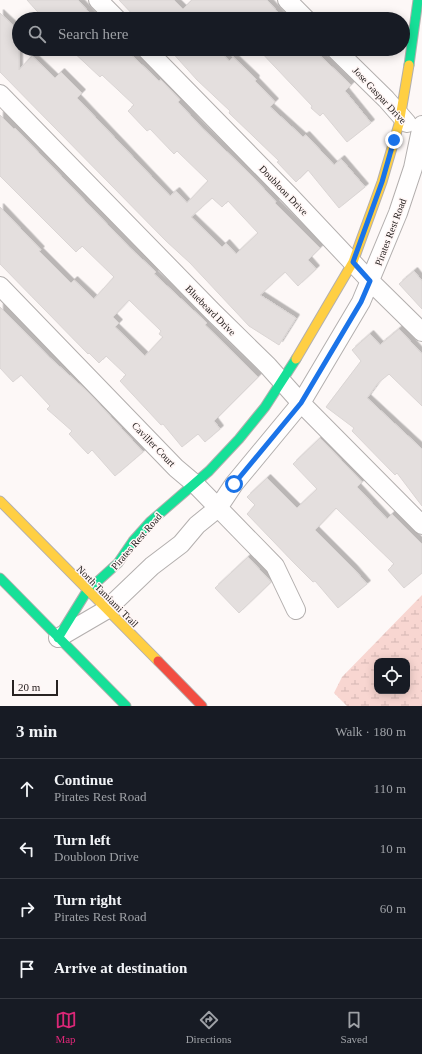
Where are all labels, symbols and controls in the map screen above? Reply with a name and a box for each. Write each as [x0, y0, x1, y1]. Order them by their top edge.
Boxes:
search box [12, 12, 410, 56]
icon: search [26, 23, 48, 45]
text: Search here [58, 26, 128, 42]
street label: Jose Gaspar Drive [351, 65, 409, 126]
route end [385, 131, 403, 149]
street label: Doubloon Drive [257, 163, 311, 218]
street label: Pirates Rest Road [373, 197, 408, 267]
street label: Bluebeard Drive [183, 283, 238, 338]
street label: Caviller Court [130, 420, 178, 469]
route start [225, 475, 243, 493]
street label: Pirates Rest Road [109, 511, 164, 572]
street label: North Tamiami Trail [75, 563, 141, 630]
map controls [374, 658, 410, 694]
button: locate [374, 658, 410, 694]
scale bar [12, 678, 58, 697]
text: 20 m [18, 681, 40, 693]
text: 3 min [16, 722, 57, 741]
text: Walk · 180 m [335, 724, 406, 739]
text: Continue [54, 772, 113, 788]
icon: ahead [16, 778, 38, 800]
text: 110 m [374, 781, 406, 796]
text: Pirates Rest Road [54, 789, 146, 804]
text: Turn left [54, 832, 111, 848]
icon: left [16, 838, 38, 860]
text: 10 m [380, 841, 406, 856]
text: Doubloon Drive [54, 849, 139, 864]
text: Turn right [54, 892, 121, 908]
icon: right [16, 898, 38, 920]
text: 60 m [380, 901, 406, 916]
text: Pirates Rest Road [54, 909, 146, 924]
icon: arrive [16, 958, 38, 980]
text: Arrive at destination [54, 960, 187, 976]
tab: Map [55, 1009, 77, 1045]
tab: Directions [186, 1009, 231, 1045]
tab: Saved [341, 1009, 367, 1045]

